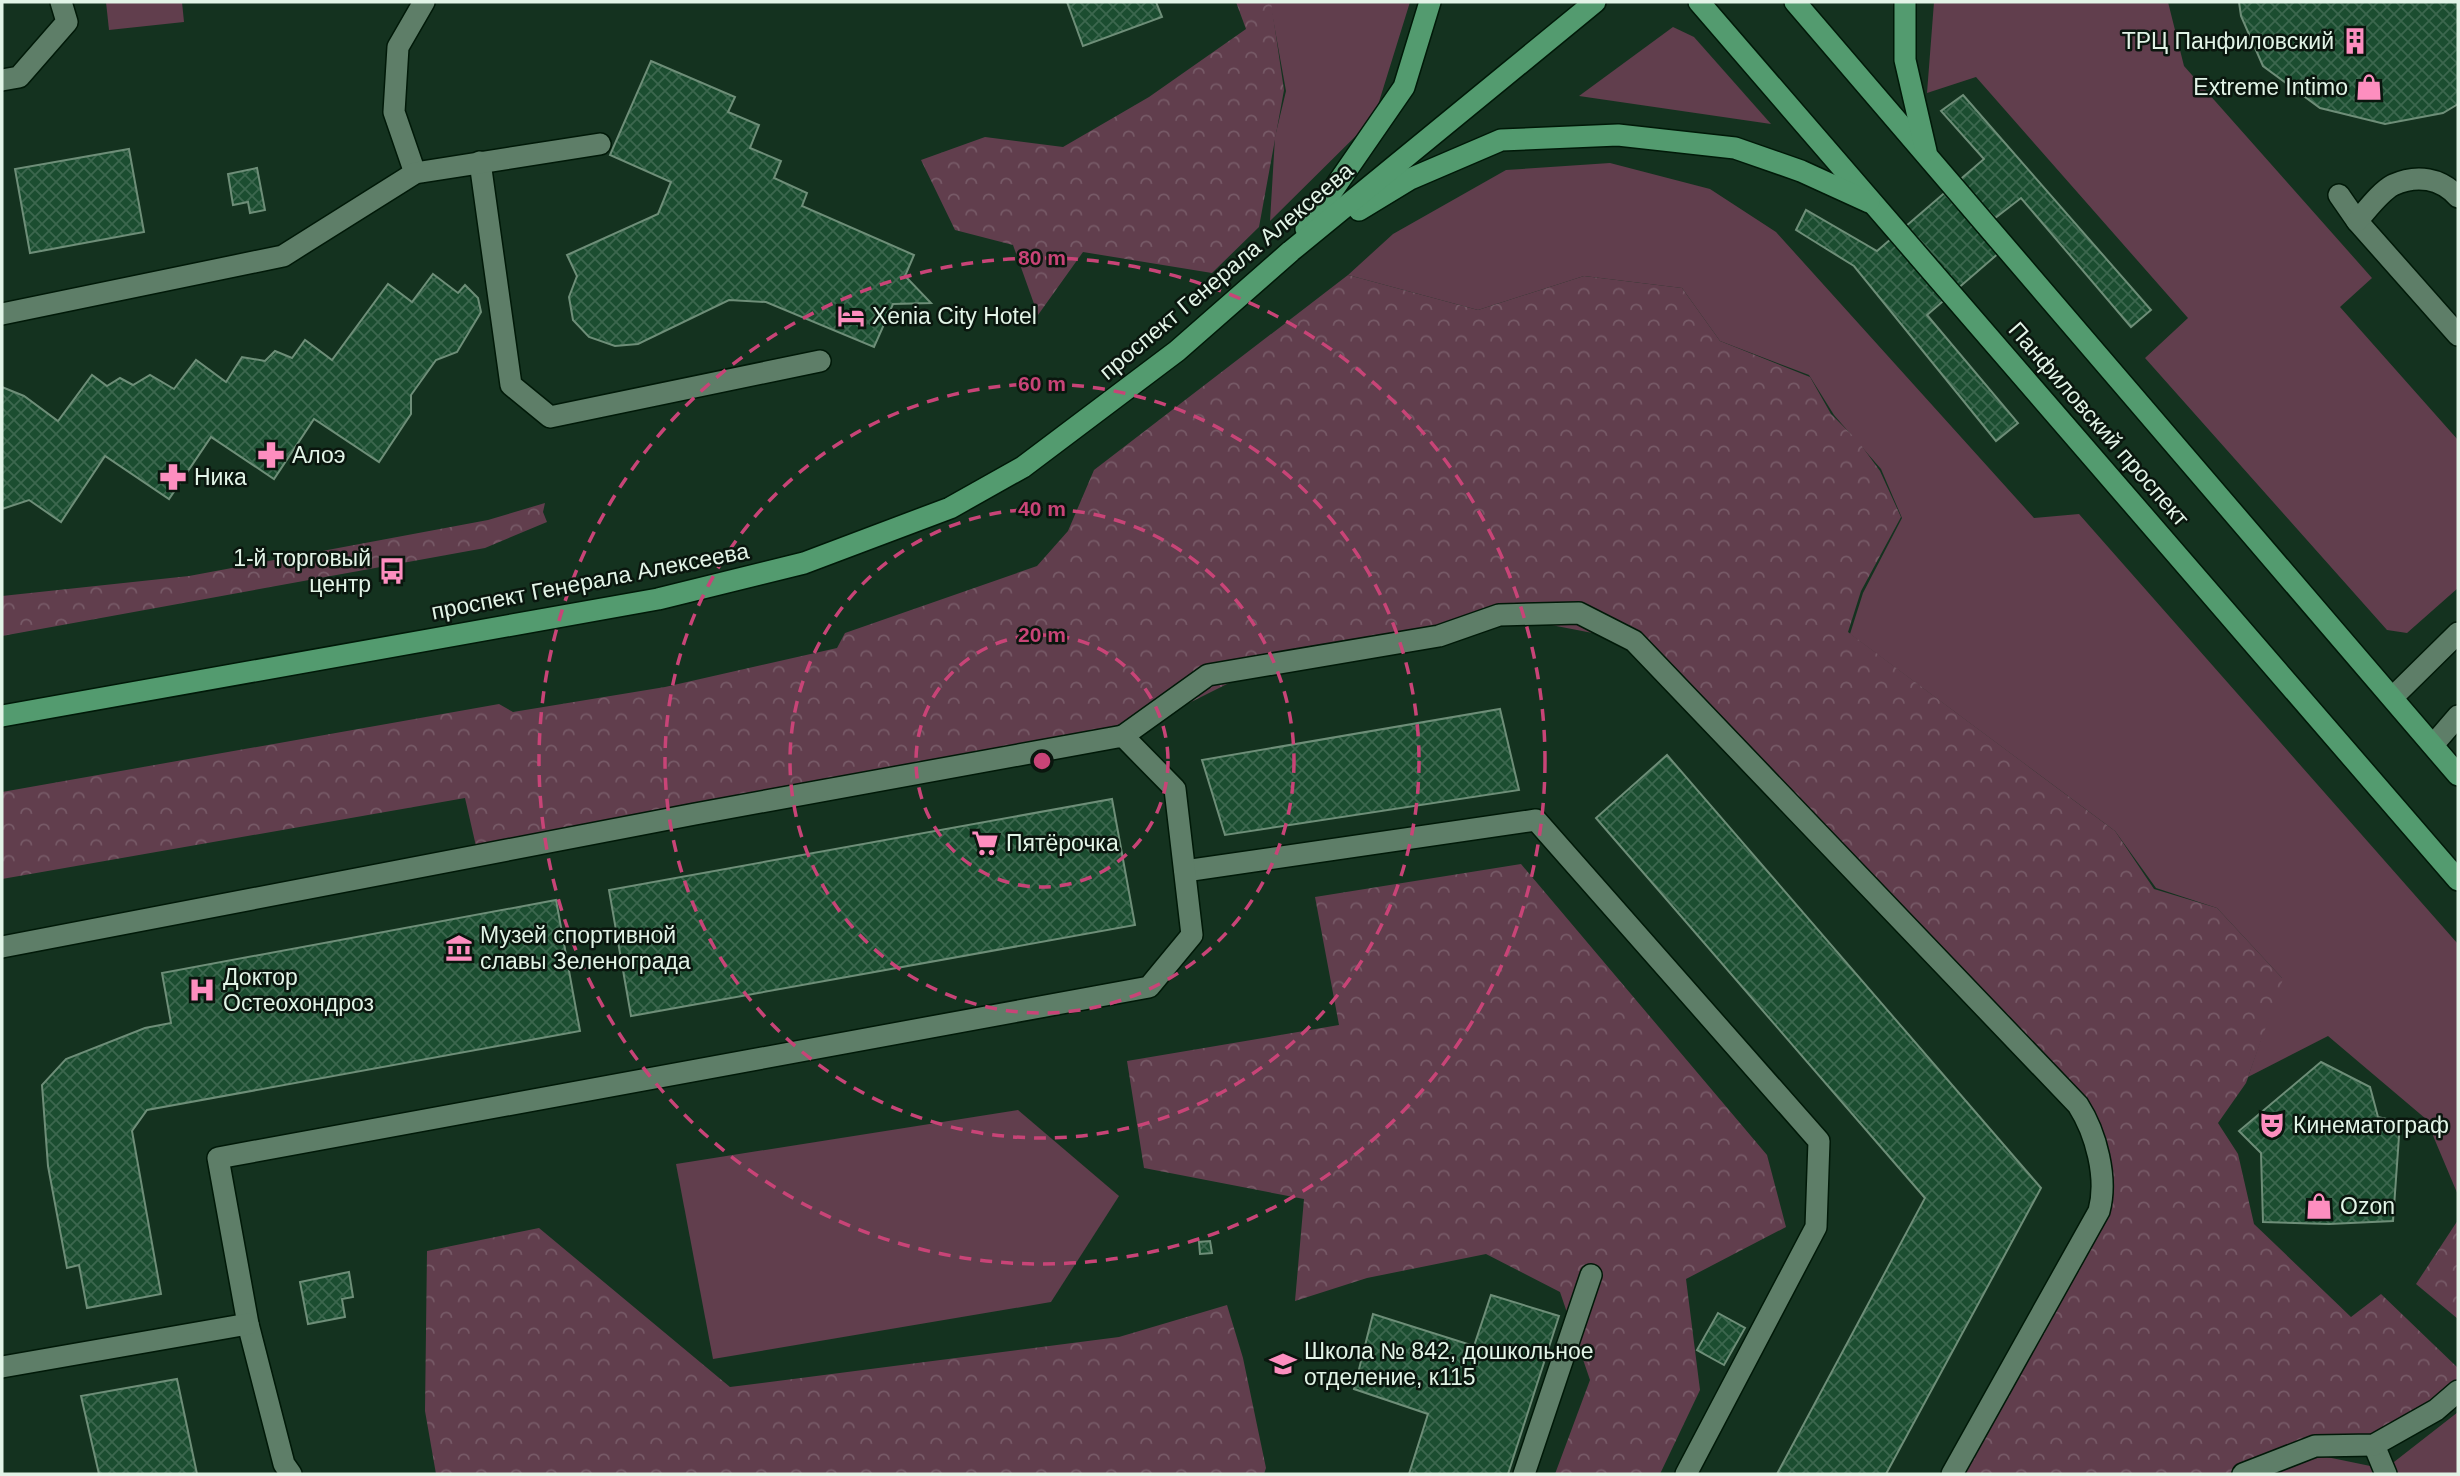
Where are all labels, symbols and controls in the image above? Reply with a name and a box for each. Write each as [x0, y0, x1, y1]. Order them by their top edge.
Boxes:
building icon: ТРЦ Панфиловский [2340, 26, 2370, 56]
place label: ТРЦ Панфиловский [2122, 28, 2334, 54]
shop icon: Extreme Intimo [2354, 72, 2384, 102]
place label: Extreme Intimo [2193, 74, 2348, 100]
street label: проспект Генерала Алексеева [1094, 157, 1358, 385]
text: 80 m [1018, 246, 1066, 269]
hotel icon: Xenia City Hotel [836, 301, 866, 331]
place label: Xenia City Hotel [872, 303, 1037, 329]
street label: Панфиловский проспект [2003, 317, 2195, 532]
text: 60 m [1018, 372, 1066, 395]
pharmacy icon: Алоэ [256, 440, 286, 470]
place label: Алоэ [292, 442, 346, 468]
pharmacy icon: Ника [158, 462, 188, 492]
place label: Ника [194, 464, 247, 490]
text: 40 m [1018, 497, 1066, 520]
street label: проспект Генерала Алексеева [429, 537, 751, 625]
place label: 1-й торговый центр [233, 545, 371, 597]
bus stop icon: 1-й торговый центр [377, 556, 407, 586]
text: 20 m [1018, 623, 1066, 646]
centre of rings [1030, 749, 1054, 773]
supermarket icon: Пятёрочка [970, 828, 1000, 858]
place label: Пятёрочка [1006, 830, 1119, 856]
place label: Музей спортивной славы Зеленограда [480, 922, 691, 974]
museum icon: Музей спортивной славы Зеленограда [444, 933, 474, 963]
place label: Доктор Остеохондроз [223, 964, 374, 1016]
hospital icon: Доктор Остеохондроз [187, 975, 217, 1005]
theatre icon: Кинематограф [2257, 1110, 2287, 1140]
place label: Кинематограф [2293, 1112, 2449, 1138]
shop icon: Ozon [2304, 1191, 2334, 1221]
place label: Ozon [2340, 1193, 2395, 1219]
place label: Школа № 842, дошкольное отделение, к115 [1304, 1338, 1593, 1390]
school or university icon: Школа № 842, дошкольное отделение, к115 [1268, 1349, 1298, 1379]

